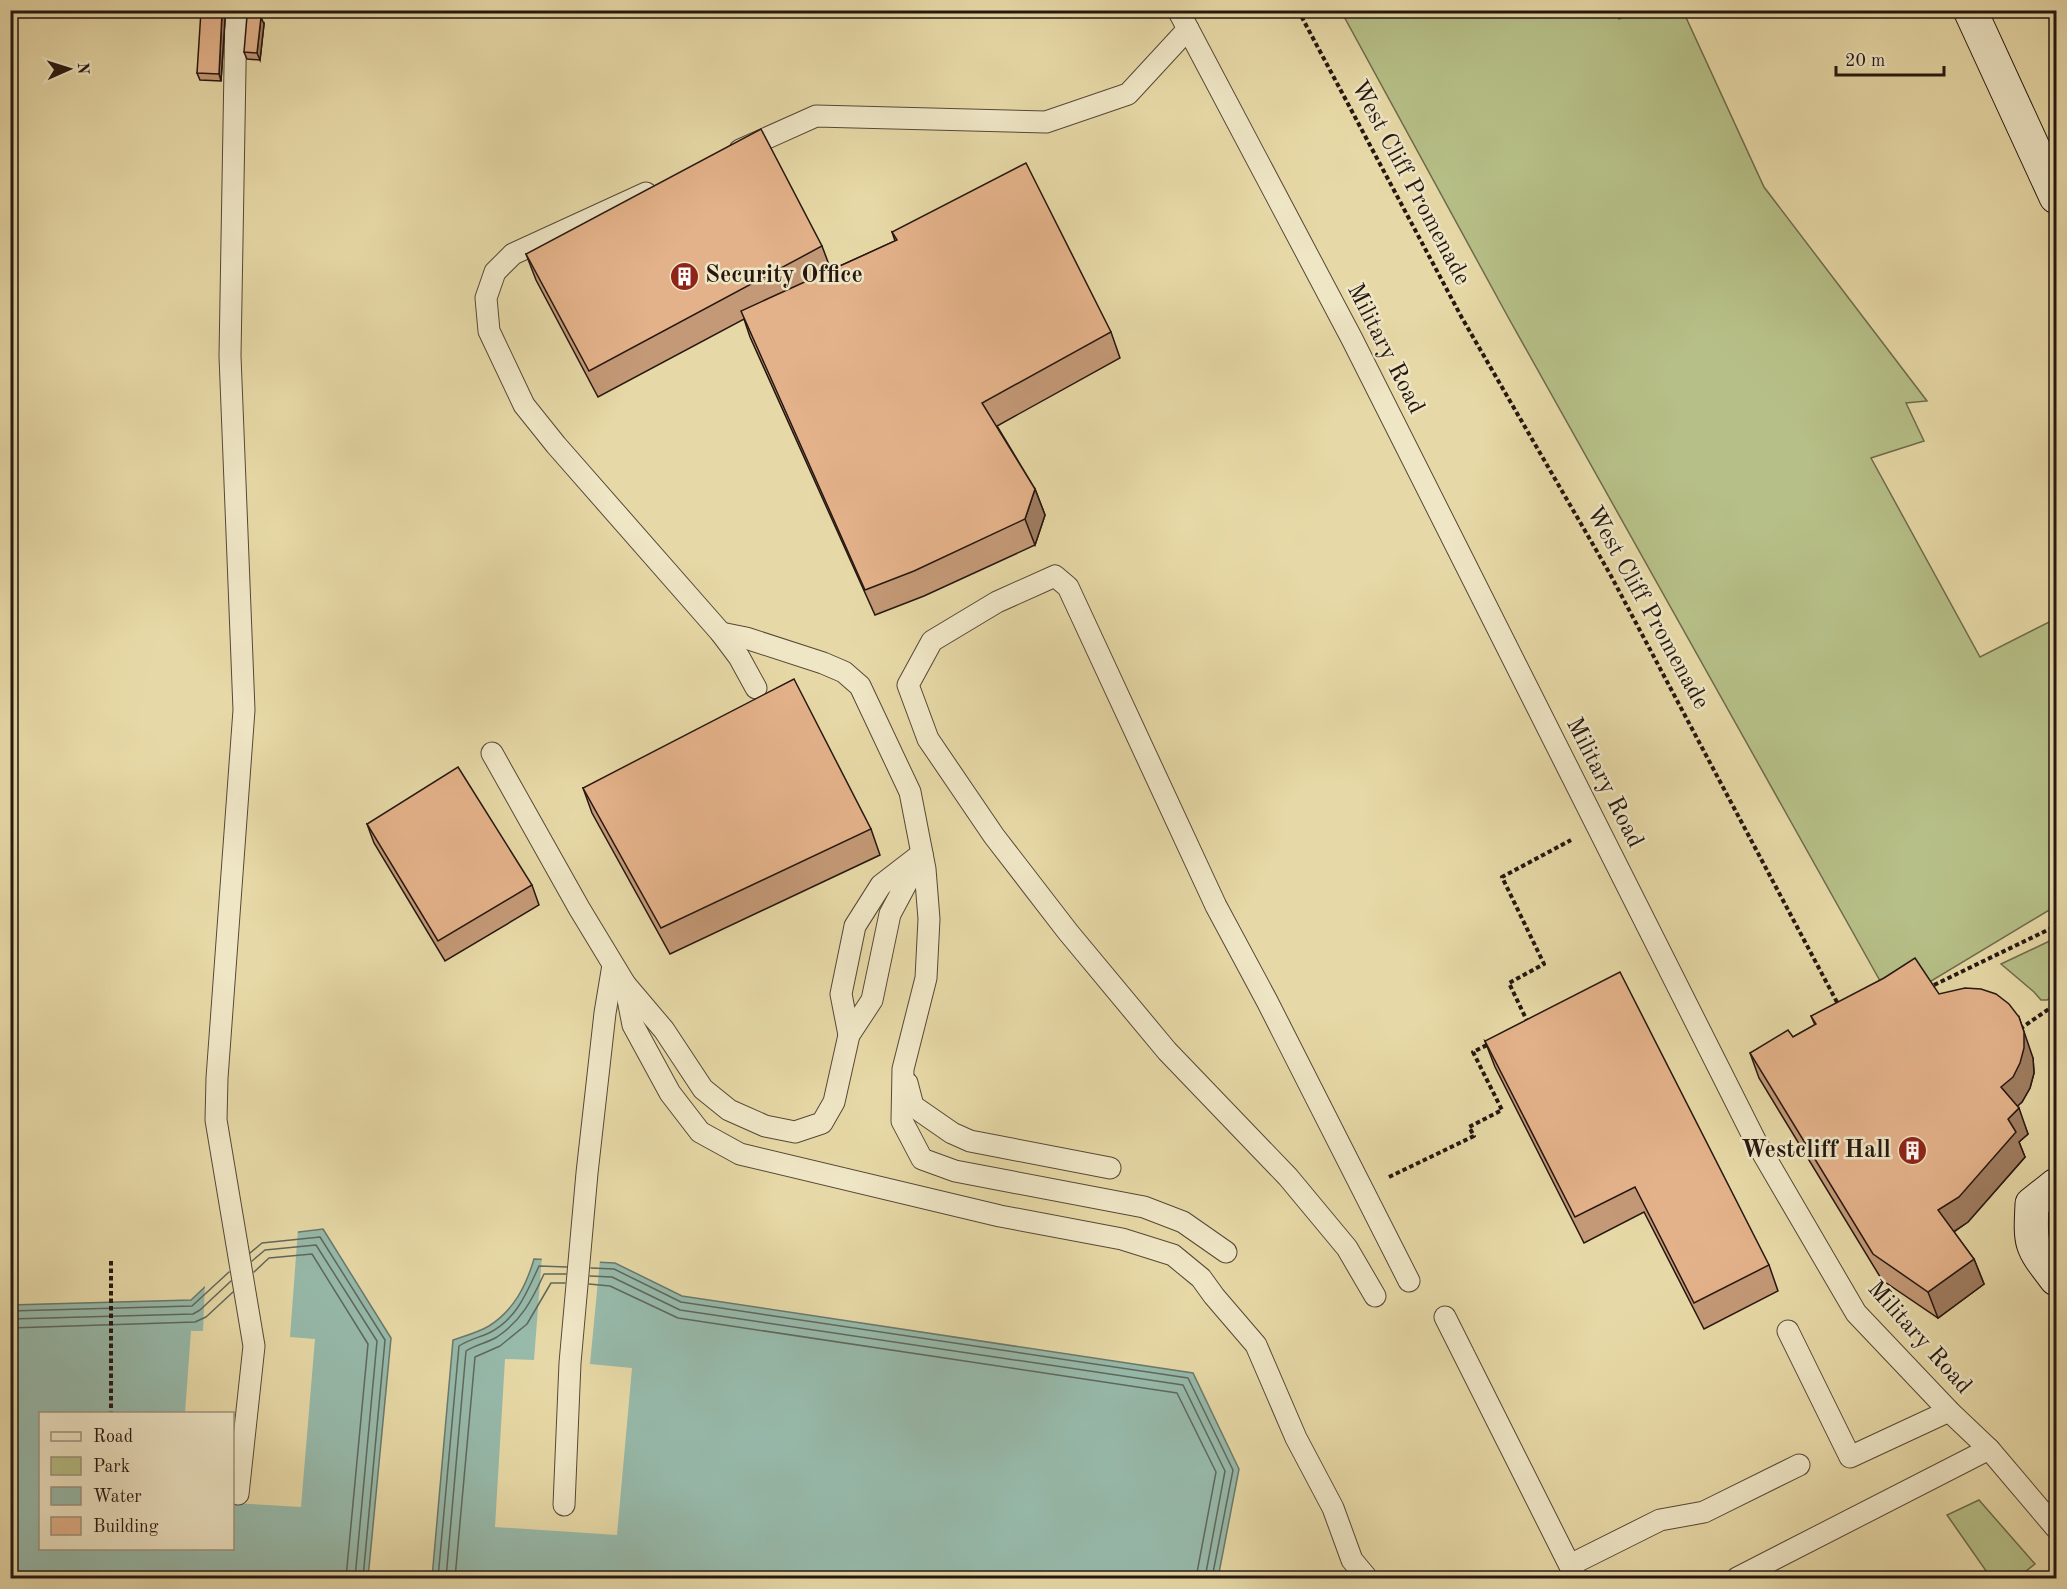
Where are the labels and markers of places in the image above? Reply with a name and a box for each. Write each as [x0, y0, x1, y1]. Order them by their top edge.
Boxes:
building icon: Security Office [668, 260, 700, 292]
place label: Security Office [705, 264, 863, 288]
building icon: Westcliff Hall [1896, 1135, 1928, 1167]
place label: Westcliff Hall [1741, 1139, 1891, 1163]

